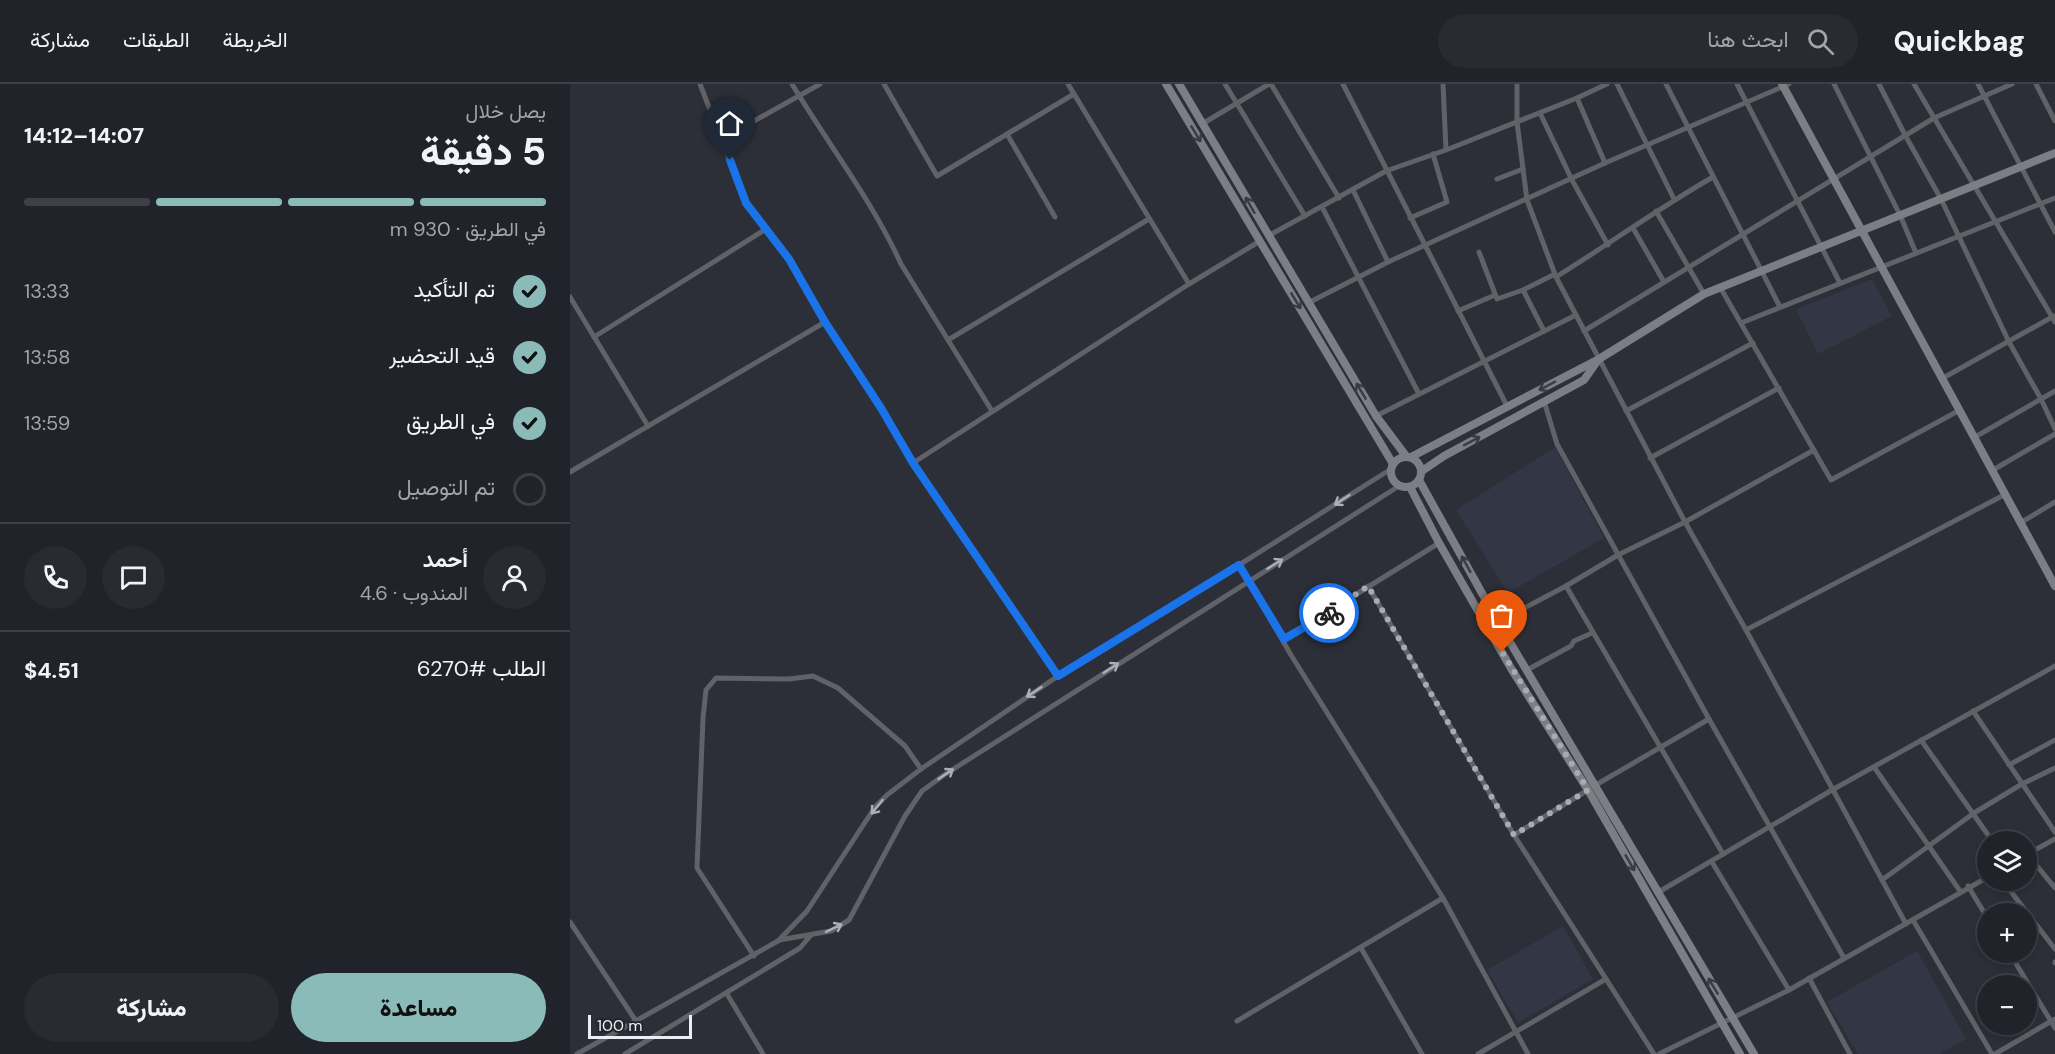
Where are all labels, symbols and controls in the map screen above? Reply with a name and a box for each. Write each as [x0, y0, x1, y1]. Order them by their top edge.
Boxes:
search box [1438, 14, 1858, 68]
text: Quickbag [1894, 23, 2025, 60]
text: ابحث هنا [1707, 25, 1789, 54]
icon: search [1804, 25, 1837, 58]
text: مشاركة [30, 26, 90, 54]
text: الطبقات [123, 26, 190, 54]
text: الخريطة [223, 26, 288, 54]
text: يصل خلال [466, 98, 546, 124]
pin [704, 98, 755, 160]
icon: home [713, 107, 746, 140]
text: 14:07–14:12 [24, 121, 144, 150]
one-way arrow [1190, 125, 1202, 142]
text: 5 دقيقة [420, 126, 546, 177]
one-way arrow [1244, 197, 1256, 214]
text: في الطريق · 930 m [390, 216, 546, 242]
text: تم التأكيد [413, 275, 495, 304]
icon: check [513, 275, 546, 308]
text: 13:33 [24, 278, 70, 304]
one-way arrow [1290, 292, 1302, 309]
text: قيد التحضير [389, 341, 495, 370]
icon: check [513, 341, 546, 374]
text: 13:58 [24, 344, 70, 370]
one-way arrow [1538, 381, 1556, 392]
one-way arrow [1355, 383, 1367, 400]
text: في الطريق [406, 407, 495, 436]
icon: check [513, 407, 546, 440]
text: 13:59 [24, 410, 70, 436]
one-way arrow [1462, 435, 1480, 446]
text: تم التوصيل [397, 473, 495, 502]
one-way arrow [1334, 494, 1351, 506]
text: أحمد [423, 545, 468, 574]
button: phone [24, 546, 87, 609]
button: chat [102, 546, 165, 609]
button: person [483, 546, 546, 609]
one-way arrow [1460, 556, 1472, 573]
one-way arrow [1266, 557, 1283, 569]
text: المندوب · 4.6 [360, 580, 468, 606]
courier [1299, 583, 1359, 643]
pin [1476, 590, 1527, 652]
icon: bike [1313, 597, 1346, 630]
icon: bag [1485, 599, 1518, 632]
text: الطلب #6270 [417, 654, 546, 683]
text: $4.51 [24, 656, 79, 685]
one-way arrow [1102, 662, 1119, 675]
one-way arrow [1026, 686, 1043, 698]
one-way arrow [938, 767, 955, 780]
one-way arrow [870, 798, 883, 814]
map controls [1977, 831, 2037, 1035]
button: layers [1977, 831, 2037, 891]
one-way arrow [1625, 854, 1636, 872]
button: + [1977, 903, 2037, 963]
one-way arrow [825, 921, 843, 933]
button: مشاركة [24, 973, 279, 1042]
button: مساعدة [291, 973, 546, 1042]
button: − [1977, 975, 2037, 1035]
one-way arrow [1707, 978, 1719, 995]
scale bar [588, 1012, 692, 1040]
text: 100 m [597, 1015, 642, 1036]

